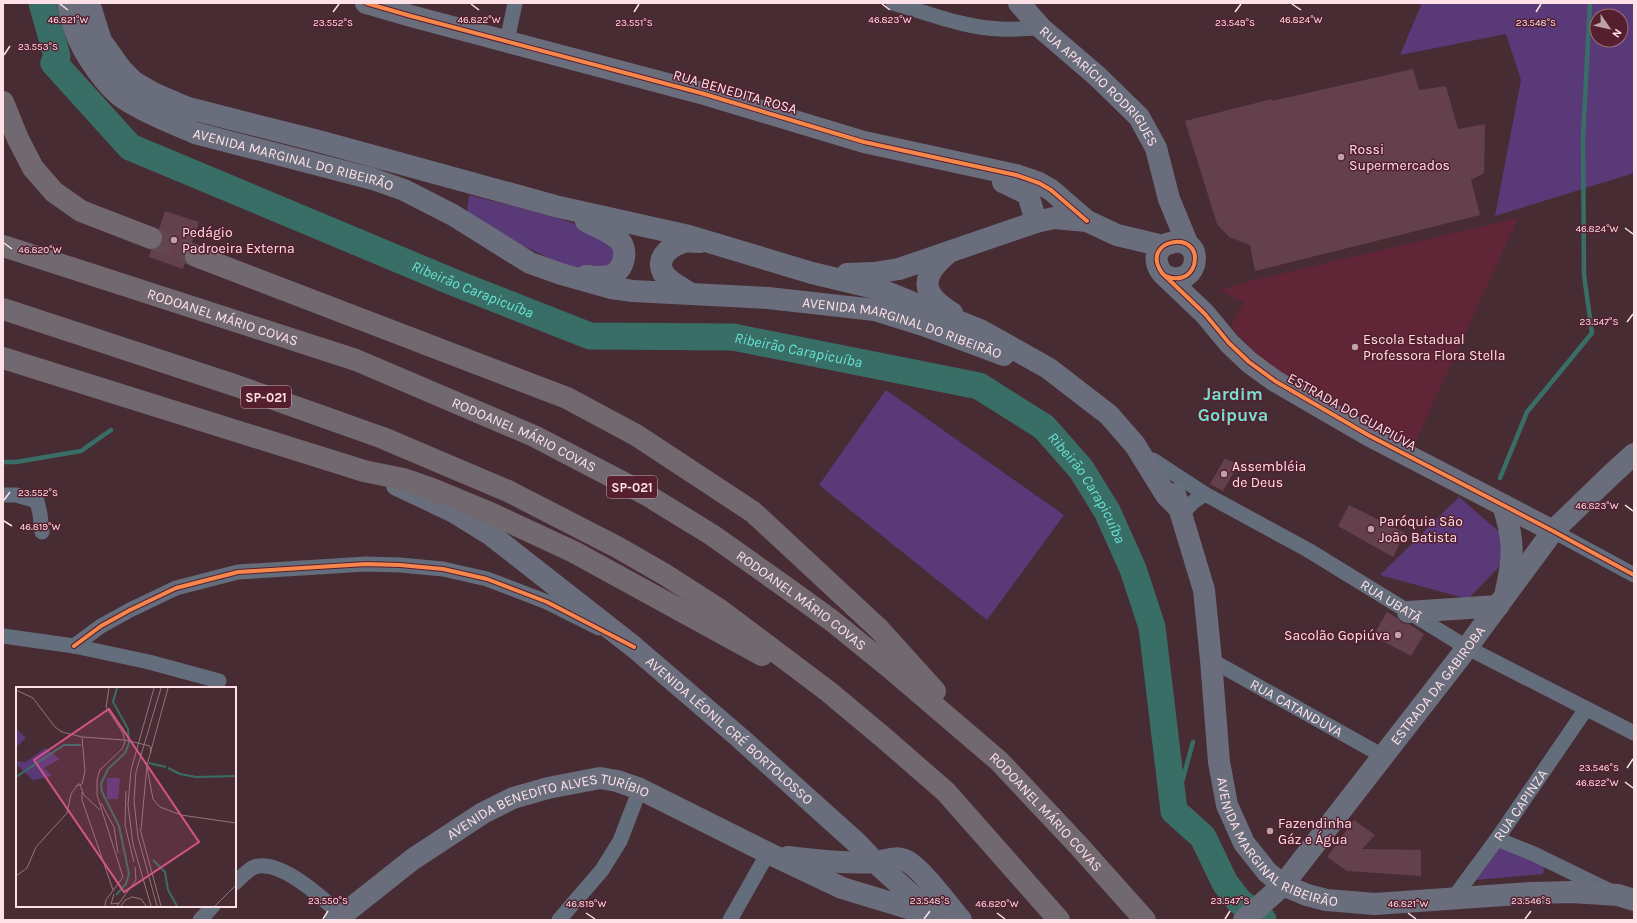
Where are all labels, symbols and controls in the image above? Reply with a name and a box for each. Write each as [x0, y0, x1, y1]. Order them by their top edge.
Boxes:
north arrow [1589, 8, 1629, 48]
text: 46.821°W [48, 14, 88, 26]
text: 46.822°W [457, 14, 501, 26]
text: 46.823°W [868, 14, 912, 26]
text: 46.824°W [1280, 14, 1323, 26]
text: 23.552°S [313, 17, 353, 29]
text: 23.551°S [615, 17, 653, 29]
text: 23.549°S [1215, 17, 1255, 29]
text: 23.548°S [1516, 17, 1556, 29]
street label: RUA APARÍCIO RODRIGUES [1036, 22, 1162, 149]
text: N [1609, 26, 1624, 40]
text: 23.553°S [18, 41, 58, 53]
street label: RUA BENEDITA ROSA [671, 66, 799, 118]
street label: AVENIDA MARGINAL DO RIBEIRÃO [191, 124, 396, 194]
place label: Rossi Supermercados [1349, 141, 1450, 174]
marker: Rossi Supermercados [1336, 152, 1346, 162]
text: 46.824°W [1576, 223, 1619, 235]
place label: Pedágio Padroeira Externa [182, 224, 295, 257]
marker: Pedágio Padroeira Externa [169, 235, 179, 245]
text: 46.820°W [18, 244, 62, 256]
water label: Ribeirão Carapicuíba [409, 257, 536, 322]
street label: RODOANEL MÁRIO COVAS [145, 285, 300, 349]
street label: AVENIDA MARGINAL DO RIBEIRÃO [802, 293, 1004, 362]
text: 23.547°S [1580, 316, 1618, 328]
water label: Ribeirão Carapicuíba [733, 329, 864, 372]
place label: Escola Estadual Professora Flora Stella [1363, 331, 1505, 364]
marker: Escola Estadual Professora Flora Stella [1350, 342, 1360, 352]
street label: ESTRADA DO GUAPIÚVA [1285, 369, 1420, 454]
district label: Jardim Goipuva [1198, 383, 1268, 426]
road number: SP-021 [241, 386, 291, 408]
street label: RODOANEL MÁRIO COVAS [449, 394, 599, 476]
water label: Ribeirão Carapicuíba [1044, 429, 1129, 546]
place label: Assembléia de Deus [1232, 458, 1306, 491]
marker: Assembléia de Deus [1219, 469, 1229, 479]
road number: SP-021 [607, 476, 657, 498]
text: 23.552°S [18, 487, 58, 499]
text: 46.823°W [1575, 500, 1619, 512]
place label: Paróquia São João Batista [1379, 513, 1463, 546]
text: 46.819°W [20, 521, 60, 533]
marker: Paróquia São João Batista [1366, 524, 1376, 534]
street label: RODOANEL MÁRIO COVAS [733, 547, 870, 654]
street label: RUA UBATÃ [1357, 576, 1425, 626]
street label: ESTRADA DA GABIROBA [1387, 622, 1489, 748]
place label: Sacolão Gopiúva [1284, 627, 1390, 644]
marker: Sacolão Gopiúva [1393, 630, 1403, 640]
street label: AVENIDA LÉONIL CRÉ BORTOLOSSO [642, 653, 817, 808]
street label: RUA CATANDUVA [1247, 675, 1346, 740]
inset map [16, 687, 236, 907]
street label: RODOANEL MÁRIO COVAS [986, 748, 1106, 875]
text: 23.546°S [1579, 762, 1619, 774]
street label: RUA CAPINZA [1490, 766, 1551, 844]
street label: AVENIDA BENEDITO ALVES TURÍBIO [443, 770, 652, 843]
street label: AVENIDA MARGINAL RIBEIRÃO [1213, 776, 1339, 909]
text: 46.822°W [1575, 777, 1619, 789]
place label: Fazendinha Gáz e Água [1278, 815, 1352, 848]
marker: Fazendinha Gáz e Água [1265, 826, 1275, 836]
text: 23.550°S [308, 895, 348, 907]
text: 23.548°S [910, 895, 950, 907]
text: 23.547°S [1211, 895, 1249, 907]
text: 23.546°S [1511, 895, 1551, 907]
text: 46.819°W [566, 898, 606, 910]
text: 46.820°W [975, 898, 1019, 910]
text: 46.821°W [1388, 898, 1428, 910]

